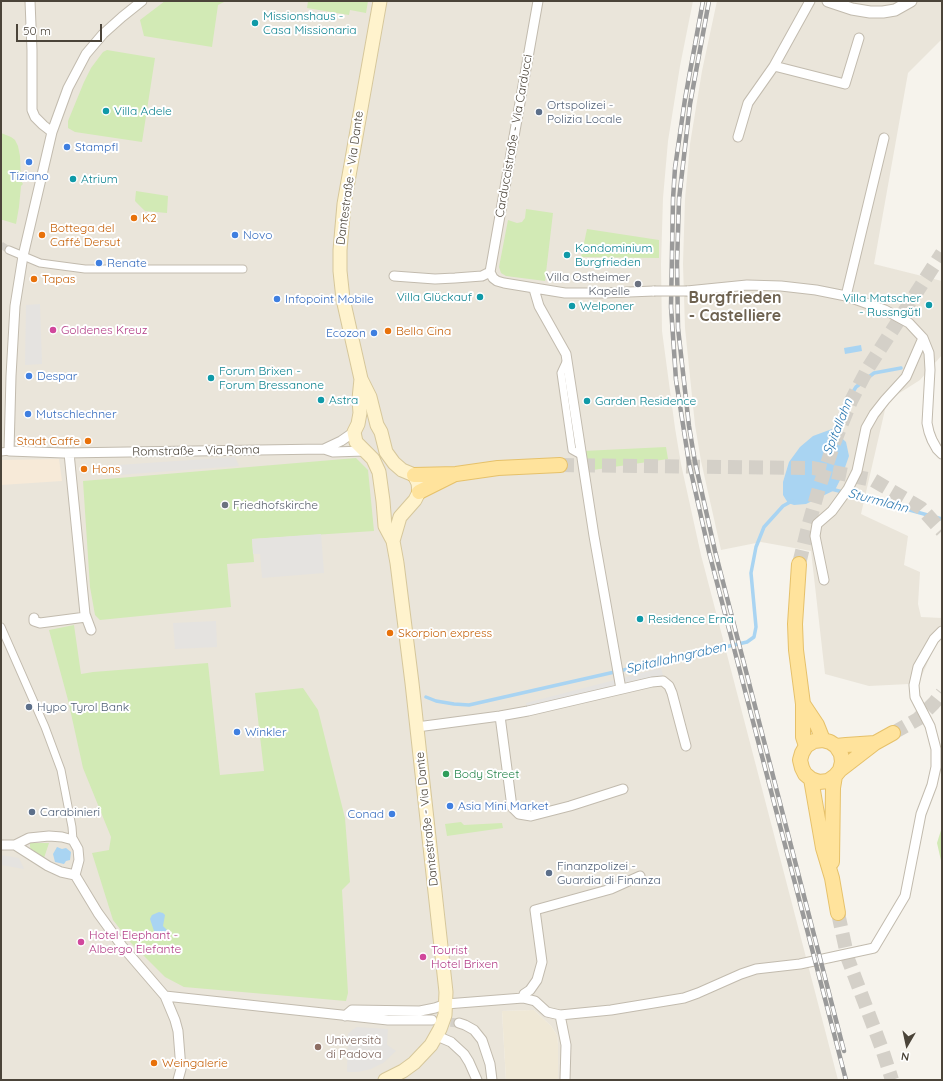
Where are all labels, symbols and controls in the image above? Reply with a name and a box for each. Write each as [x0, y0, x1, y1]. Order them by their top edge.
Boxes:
place label: Missionshaus - Casa Missionaria [263, 9, 357, 37]
scale bar [18, 16, 104, 42]
marker: Missionshaus - Casa Missionaria [250, 18, 260, 28]
text: 50 m [23, 23, 51, 38]
street label: Carduccistraße - Via Carducci [493, 53, 535, 219]
place label: Ortspolizei - Polizia Locale [547, 98, 622, 126]
place label: Villa Adele [114, 104, 172, 118]
marker: Villa Adele [101, 106, 111, 116]
marker: Ortspolizei - Polizia Locale [534, 107, 544, 117]
street label: Dantestraße - Via Dante [333, 110, 367, 246]
place label: Stampfl [75, 140, 118, 154]
marker: Stampfl [62, 142, 72, 152]
marker: Tiziano [24, 157, 34, 167]
place label: Tiziano [9, 169, 49, 183]
place label: Atrium [81, 172, 118, 186]
marker: Atrium [68, 174, 78, 184]
place label: K2 [142, 211, 157, 225]
marker: K2 [129, 213, 139, 223]
place label: Bottega del Caffé Dersut [50, 221, 120, 249]
place label: Novo [243, 228, 272, 242]
marker: Bottega del Caffé Dersut [37, 230, 47, 240]
marker: Novo [230, 230, 240, 240]
place label: Kondominium Burgfrieden [575, 241, 652, 269]
marker: Kondominium Burgfrieden [562, 250, 572, 260]
place label: Renate [107, 256, 147, 270]
marker: Renate [94, 258, 104, 268]
place label: Villa Ostheimer Kapelle [546, 270, 630, 298]
place label: Tapas [42, 272, 75, 286]
marker: Tapas [29, 274, 39, 284]
marker: Villa Ostheimer Kapelle [633, 279, 643, 289]
district label: Burgfrieden - Castelliere [689, 288, 781, 326]
place label: Villa Glückauf [397, 290, 472, 304]
place label: Villa Matscher - Russngütl [843, 291, 921, 319]
place label: Infopoint Mobile [285, 292, 374, 306]
marker: Villa Glückauf [475, 292, 485, 302]
marker: Infopoint Mobile [272, 294, 282, 304]
place label: Welponer [580, 299, 634, 313]
marker: Villa Matscher - Russngütl [924, 300, 934, 310]
marker: Welponer [567, 301, 577, 311]
place label: Goldenes Kreuz [61, 323, 148, 337]
place label: Bella Cina [396, 324, 451, 338]
marker: Goldenes Kreuz [48, 325, 58, 335]
place label: Ecozon [326, 326, 366, 340]
marker: Bella Cina [383, 326, 393, 336]
marker: Ecozon [369, 328, 379, 338]
place label: Forum Brixen - Forum Bressanone [219, 364, 324, 392]
place label: Despar [37, 369, 77, 383]
marker: Despar [24, 371, 34, 381]
marker: Forum Brixen - Forum Bressanone [206, 373, 216, 383]
place label: Astra [329, 393, 358, 407]
place label: Garden Residence [595, 394, 696, 408]
marker: Astra [316, 395, 326, 405]
marker: Garden Residence [582, 396, 592, 406]
water label: Spitallahn [820, 397, 856, 457]
place label: Mutschlechner [36, 407, 117, 421]
marker: Mutschlechner [23, 409, 33, 419]
place label: Stadt Caffe [17, 434, 80, 448]
marker: Stadt Caffe [83, 436, 93, 446]
street label: Romstraße - Via Roma [132, 443, 260, 459]
place label: Hons [92, 462, 120, 476]
marker: Hons [79, 464, 89, 474]
water label: Sturmlahn [846, 485, 910, 517]
place label: Friedhofskirche [233, 498, 318, 512]
marker: Friedhofskirche [220, 500, 230, 510]
place label: Residence Erna [648, 612, 734, 626]
marker: Residence Erna [635, 614, 645, 624]
place label: Skorpion express [398, 626, 492, 640]
marker: Skorpion express [385, 628, 395, 638]
water label: Spitallahngraben [624, 639, 728, 677]
place label: Hypo Tyrol Bank [37, 700, 129, 714]
marker: Hypo Tyrol Bank [24, 702, 34, 712]
place label: Winkler [245, 725, 286, 739]
marker: Winkler [232, 727, 242, 737]
street label: Dantestraße - Via Dante [413, 751, 441, 887]
place label: Body Street [454, 767, 519, 781]
marker: Body Street [441, 769, 451, 779]
place label: Asia Mini Market [458, 799, 549, 813]
marker: Asia Mini Market [445, 801, 455, 811]
place label: Carabinieri [40, 805, 100, 819]
marker: Carabinieri [27, 807, 37, 817]
place label: Conad [347, 807, 384, 821]
marker: Conad [387, 809, 397, 819]
place label: Finanzpolizei - Guardia di Finanza [557, 859, 661, 887]
marker: Finanzpolizei - Guardia di Finanza [544, 868, 554, 878]
place label: Hotel Elephant - Albergo Elefante [89, 928, 181, 956]
marker: Hotel Elephant - Albergo Elefante [76, 937, 86, 947]
place label: Tourist Hotel Brixen [431, 943, 498, 971]
marker: Tourist Hotel Brixen [418, 952, 428, 962]
north arrow [887, 1025, 927, 1065]
place label: Università di Padova [326, 1033, 382, 1061]
marker: Università di Padova [313, 1042, 323, 1052]
text: N [900, 1049, 910, 1064]
place label: Weingalerie [162, 1056, 228, 1070]
marker: Weingalerie [149, 1058, 159, 1068]

